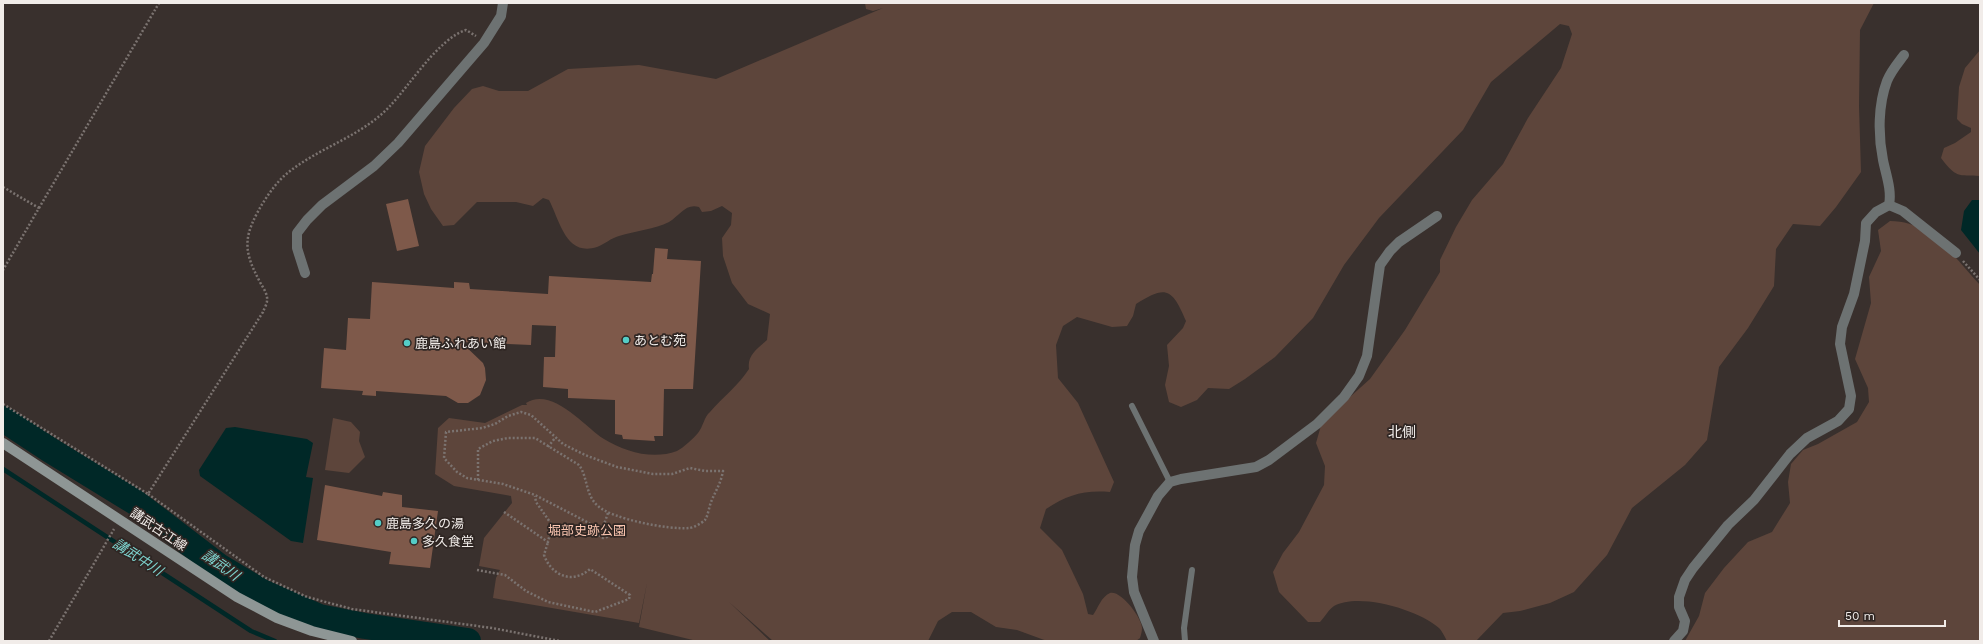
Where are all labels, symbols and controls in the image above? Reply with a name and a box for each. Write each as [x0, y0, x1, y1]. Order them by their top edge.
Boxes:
place label: あとむ苑 [634, 333, 686, 348]
marker: あとむ苑 [621, 335, 631, 345]
place label: 鹿島ふれあい館 [415, 336, 506, 351]
marker: 鹿島ふれあい館 [402, 338, 412, 348]
district label: 北側 [1388, 424, 1416, 440]
street label: 講武古江線 [128, 505, 190, 554]
place label: 鹿島多久の湯 [386, 516, 464, 531]
marker: 鹿島多久の湯 [373, 518, 383, 528]
park label: 堀部史跡公園 [548, 523, 626, 538]
place label: 多久食堂 [422, 534, 474, 549]
water label: 講武中川 [110, 535, 168, 580]
marker: 多久食堂 [409, 536, 419, 546]
water label: 講武川 [199, 546, 244, 585]
scale bar [1839, 602, 1945, 628]
text: 50 m [1845, 609, 1875, 623]

